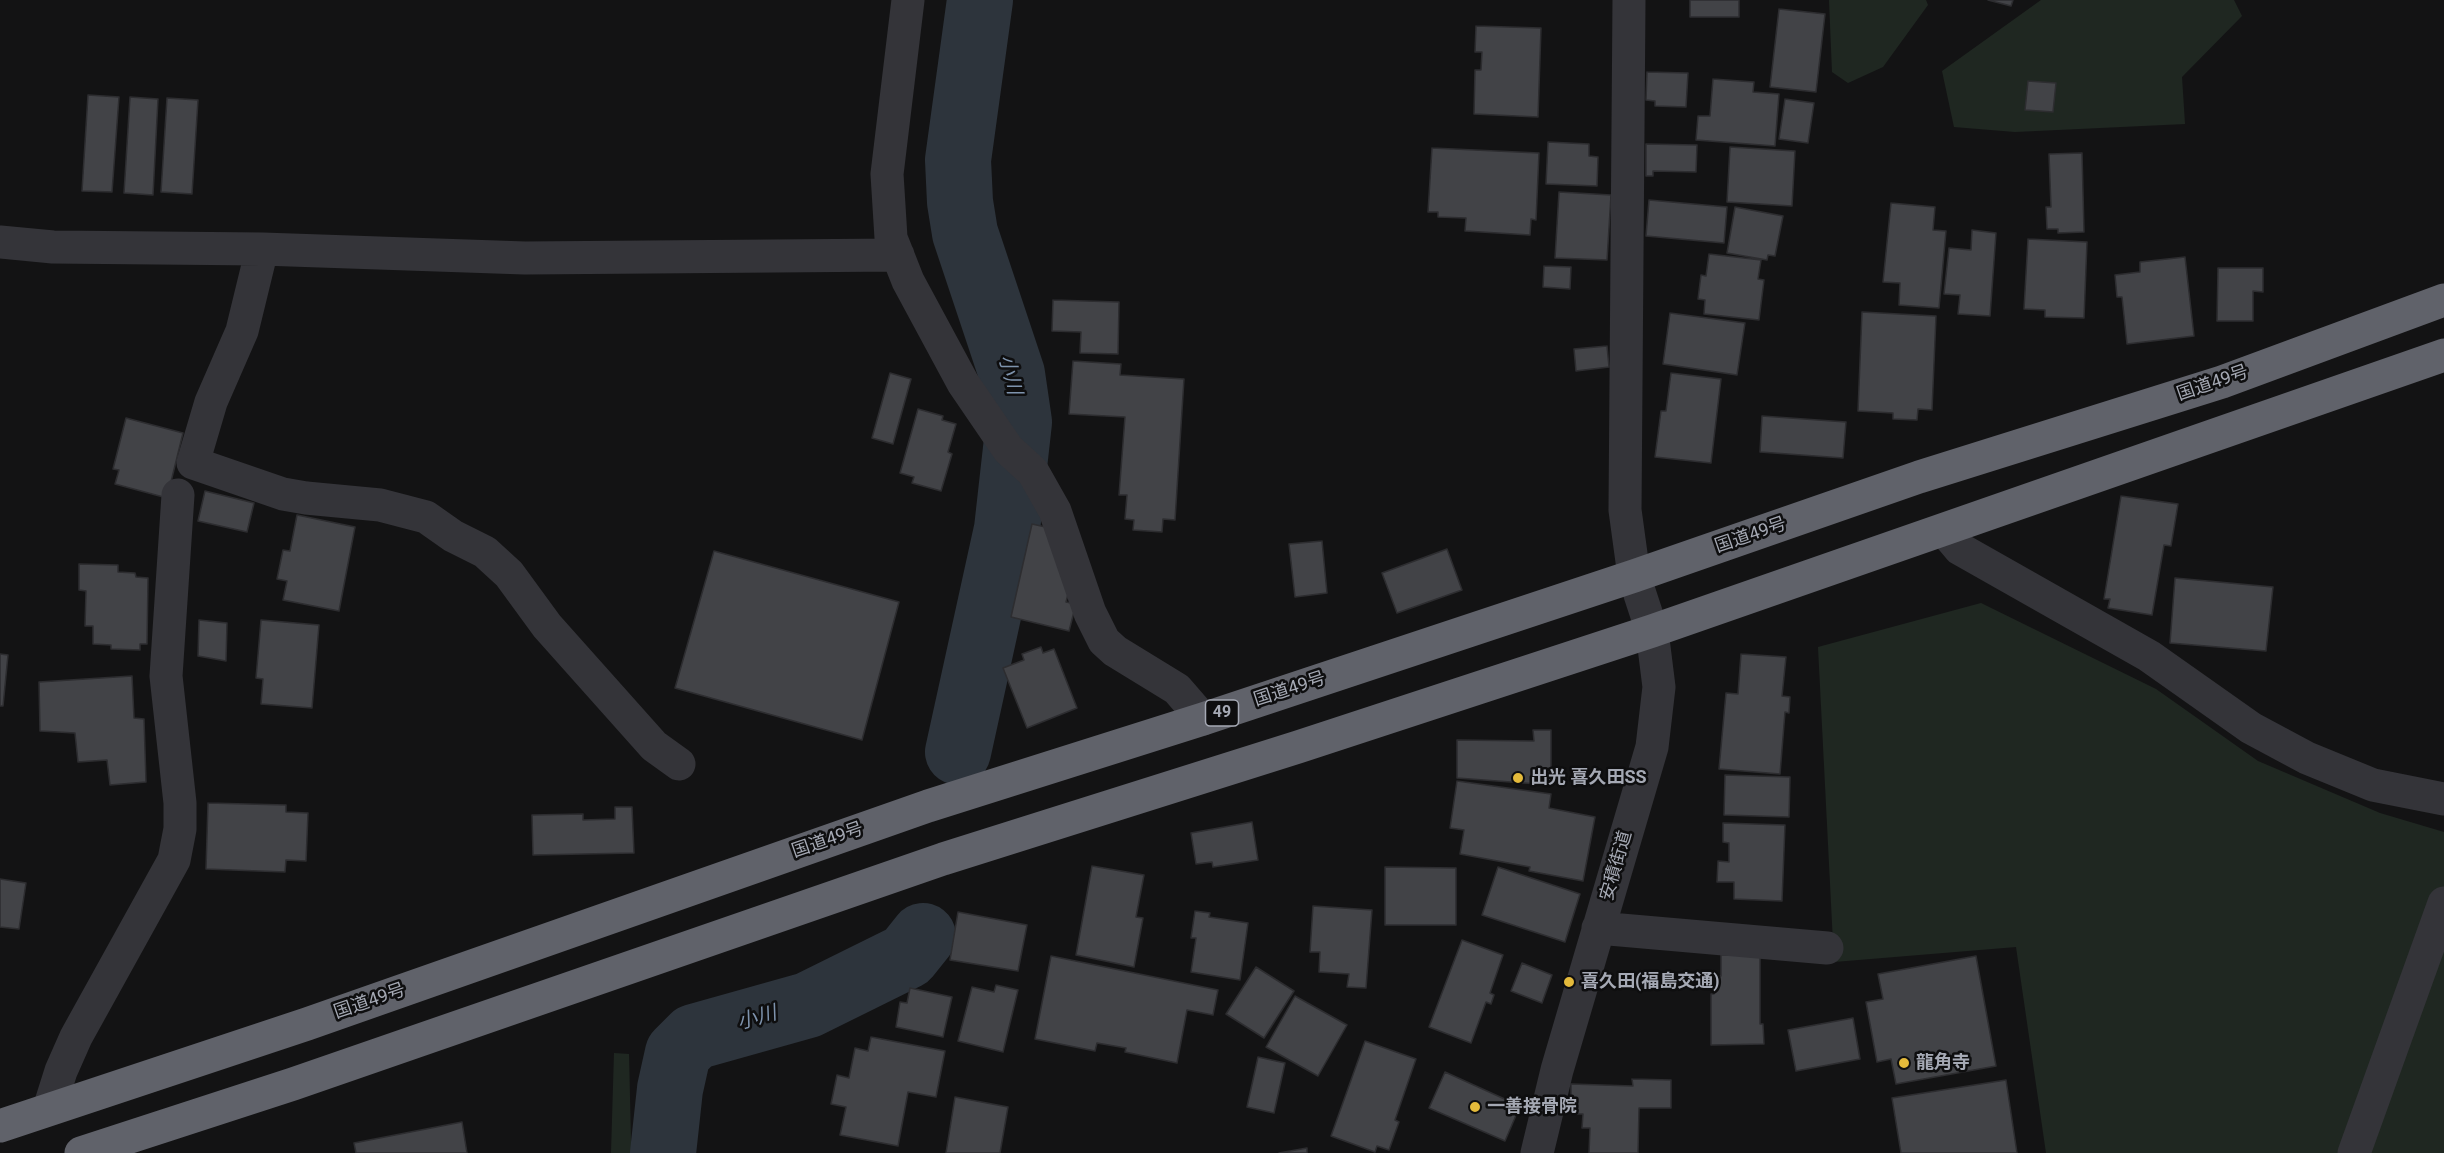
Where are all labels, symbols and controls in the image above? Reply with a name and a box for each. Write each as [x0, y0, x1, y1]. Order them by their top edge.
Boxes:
water label: 小川 [993, 353, 1025, 397]
street label: 国道49号 [2174, 362, 2252, 406]
street label: 国道49号 [1712, 514, 1790, 558]
street label: 国道49号 [1251, 668, 1329, 712]
road number: 49 [1206, 700, 1238, 726]
place label: 出光 喜久田SS [1530, 767, 1647, 789]
marker: 出光 喜久田SS [1511, 771, 1525, 785]
street label: 国道49号 [789, 819, 867, 863]
street label: 安積街道 [1597, 828, 1637, 904]
place label: 喜久田(福島交通) [1581, 971, 1720, 993]
marker: 喜久田(福島交通) [1562, 975, 1576, 989]
street label: 国道49号 [331, 980, 409, 1024]
water label: 小川 [734, 1002, 780, 1036]
place label: 龍角寺 [1916, 1052, 1970, 1074]
marker: 龍角寺 [1897, 1056, 1911, 1070]
place label: 一善接骨院 [1487, 1096, 1577, 1118]
marker: 一善接骨院 [1468, 1100, 1482, 1114]

